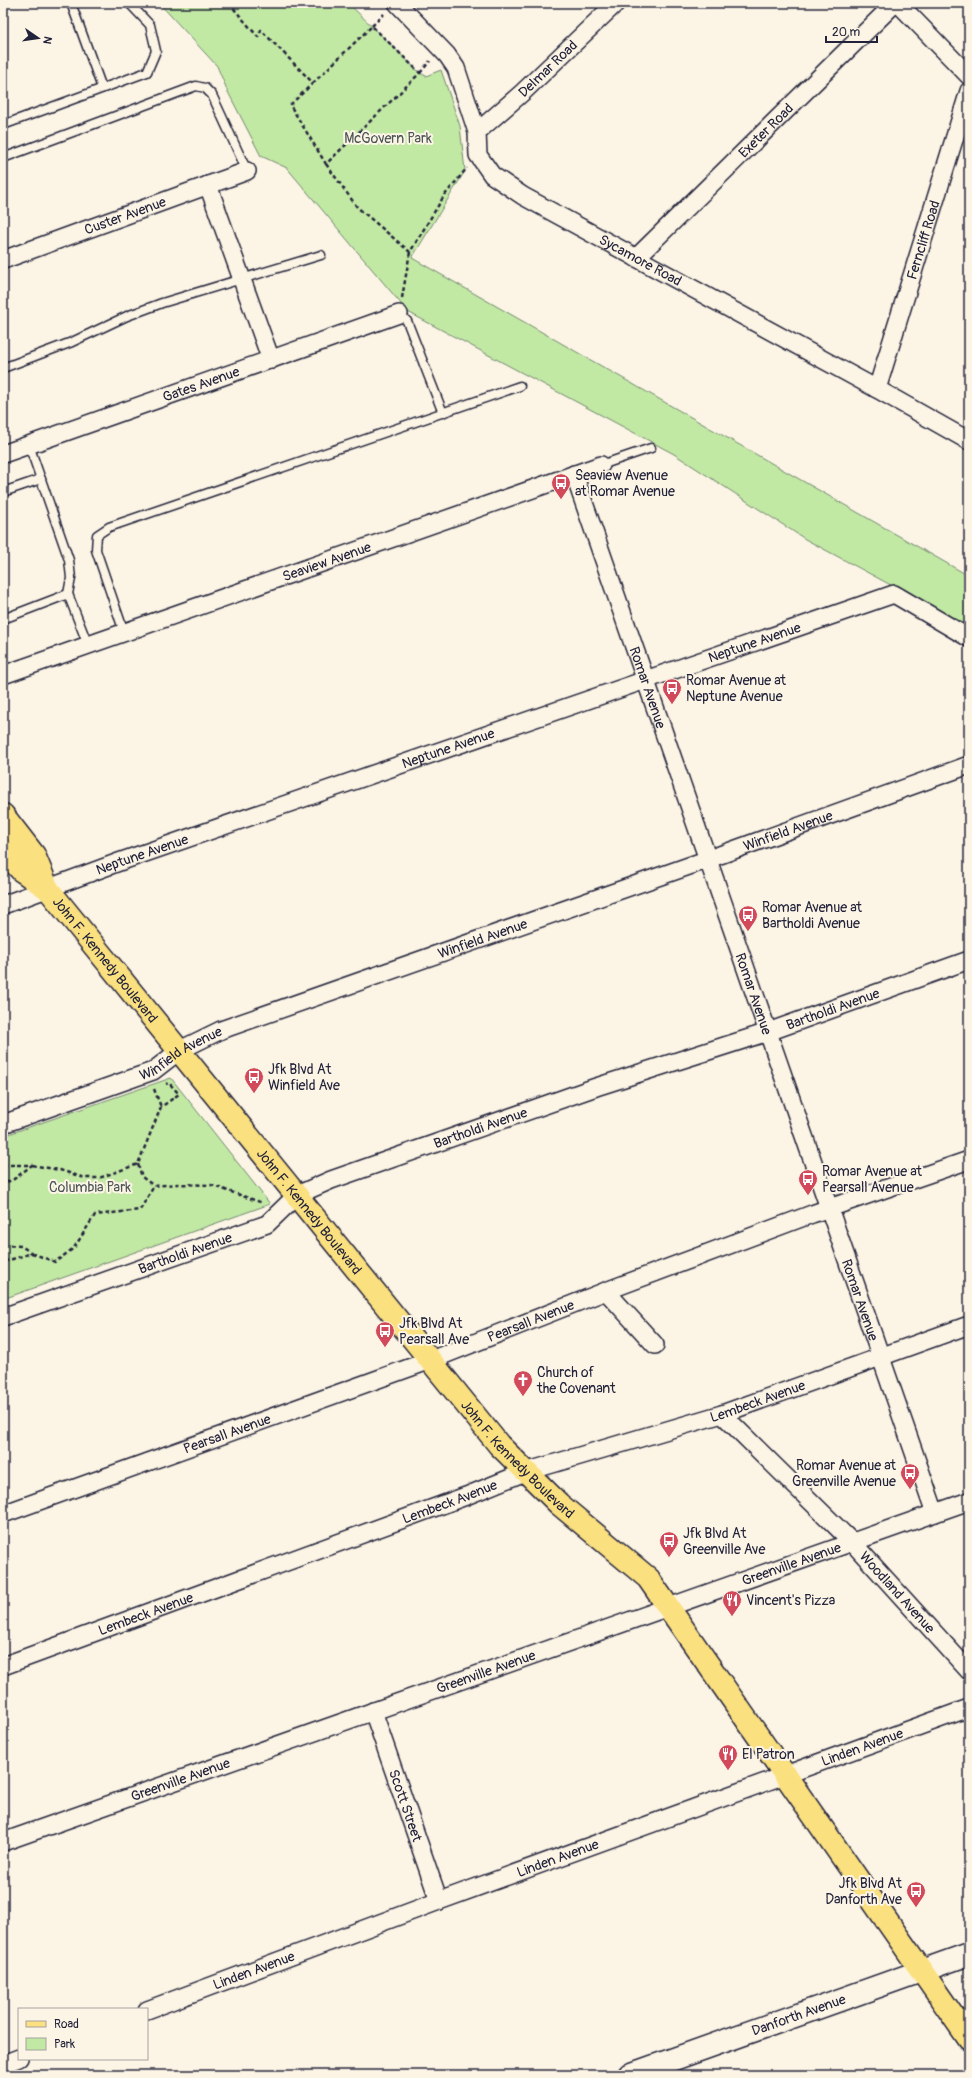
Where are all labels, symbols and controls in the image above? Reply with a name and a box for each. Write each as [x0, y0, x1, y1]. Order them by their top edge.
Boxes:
north arrow [18, 18, 58, 58]
scale bar [826, 18, 877, 44]
text: 20 m [832, 25, 861, 40]
text: N [40, 35, 54, 46]
street label: Delmar Road [515, 37, 581, 101]
street label: Exeter Road [735, 100, 797, 161]
park label: McGovern Park [344, 130, 432, 147]
street label: Custer Avenue [82, 193, 169, 239]
street label: Ferncliff Road [903, 198, 944, 282]
street label: Sycamore Road [596, 231, 685, 290]
street label: Gates Avenue [160, 363, 242, 406]
place label: Seaview Avenue at Romar Avenue [575, 467, 675, 500]
bus stop icon: Seaview Avenue at Romar Avenue [550, 472, 572, 500]
street label: Seaview Avenue [280, 538, 374, 585]
street label: Neptune Avenue [706, 619, 803, 667]
street label: Romar Avenue [625, 645, 669, 731]
place label: Romar Avenue at Neptune Avenue [686, 672, 786, 705]
bus stop icon: Romar Avenue at Neptune Avenue [661, 677, 683, 705]
street label: Neptune Avenue [400, 725, 497, 772]
street label: Winfield Avenue [741, 807, 835, 855]
street label: Neptune Avenue [94, 831, 191, 879]
street label: John F. Kennedy Boulevard [49, 894, 161, 1027]
place label: Romar Avenue at Bartholdi Avenue [762, 899, 862, 932]
bus stop icon: Romar Avenue at Bartholdi Avenue [737, 904, 759, 932]
street label: Winfield Avenue [436, 915, 530, 962]
street label: Romar Avenue [731, 951, 775, 1037]
street label: Bartholdi Avenue [784, 985, 882, 1034]
street label: Winfield Avenue [137, 1023, 225, 1084]
place label: Jfk Blvd At Winfield Ave [268, 1061, 340, 1094]
bus stop icon: Jfk Blvd At Winfield Ave [243, 1066, 265, 1094]
street label: Bartholdi Avenue [431, 1104, 530, 1152]
street label: John F. Kennedy Boulevard [253, 1145, 365, 1278]
place label: Romar Avenue at Pearsall Avenue [822, 1163, 922, 1196]
bus stop icon: Romar Avenue at Pearsall Avenue [797, 1168, 819, 1196]
park label: Columbia Park [49, 1179, 131, 1196]
street label: Bartholdi Avenue [136, 1229, 234, 1278]
street label: Romar Avenue [838, 1257, 882, 1343]
street label: Pearsall Avenue [485, 1296, 577, 1346]
place label: Jfk Blvd At Pearsall Ave [399, 1315, 469, 1348]
bus stop icon: Jfk Blvd At Pearsall Ave [374, 1320, 396, 1348]
place label: Church of the Covenant [536, 1364, 616, 1397]
church icon: Church of the Covenant [512, 1369, 534, 1397]
street label: Lembeck Avenue [708, 1377, 808, 1426]
street label: John F. Kennedy Boulevard [457, 1397, 578, 1522]
street label: Pearsall Avenue [181, 1410, 273, 1457]
place label: Romar Avenue at Greenville Avenue [792, 1457, 896, 1490]
bus stop icon: Romar Avenue at Greenville Avenue [899, 1462, 921, 1490]
street label: Lembeck Avenue [400, 1476, 500, 1528]
place label: Jfk Blvd At Greenville Ave [683, 1525, 765, 1558]
bus stop icon: Jfk Blvd At Greenville Ave [658, 1530, 680, 1558]
street label: Greenville Avenue [740, 1539, 843, 1590]
street label: Woodland Avenue [856, 1548, 938, 1637]
street label: Lembeck Avenue [96, 1589, 196, 1639]
restaurant icon: Vincent's Pizza [721, 1589, 743, 1617]
place label: Vincent's Pizza [746, 1592, 835, 1609]
street label: Greenville Avenue [434, 1647, 538, 1697]
street label: Linden Avenue [819, 1725, 906, 1770]
restaurant icon: El Patron [717, 1743, 739, 1771]
place label: El Patron [742, 1746, 795, 1763]
street label: Greenville Avenue [129, 1755, 232, 1805]
street label: Scott Street [385, 1767, 426, 1844]
street label: Linden Avenue [515, 1836, 601, 1881]
place label: Jfk Blvd At Danforth Ave [825, 1875, 902, 1908]
bus stop icon: Jfk Blvd At Danforth Ave [905, 1880, 927, 1908]
street label: Linden Avenue [211, 1948, 297, 1994]
street label: Danforth Avenue [749, 1991, 848, 2040]
legend [18, 2008, 148, 2060]
text: Road [54, 2017, 79, 2032]
text: Park [54, 2037, 75, 2052]

